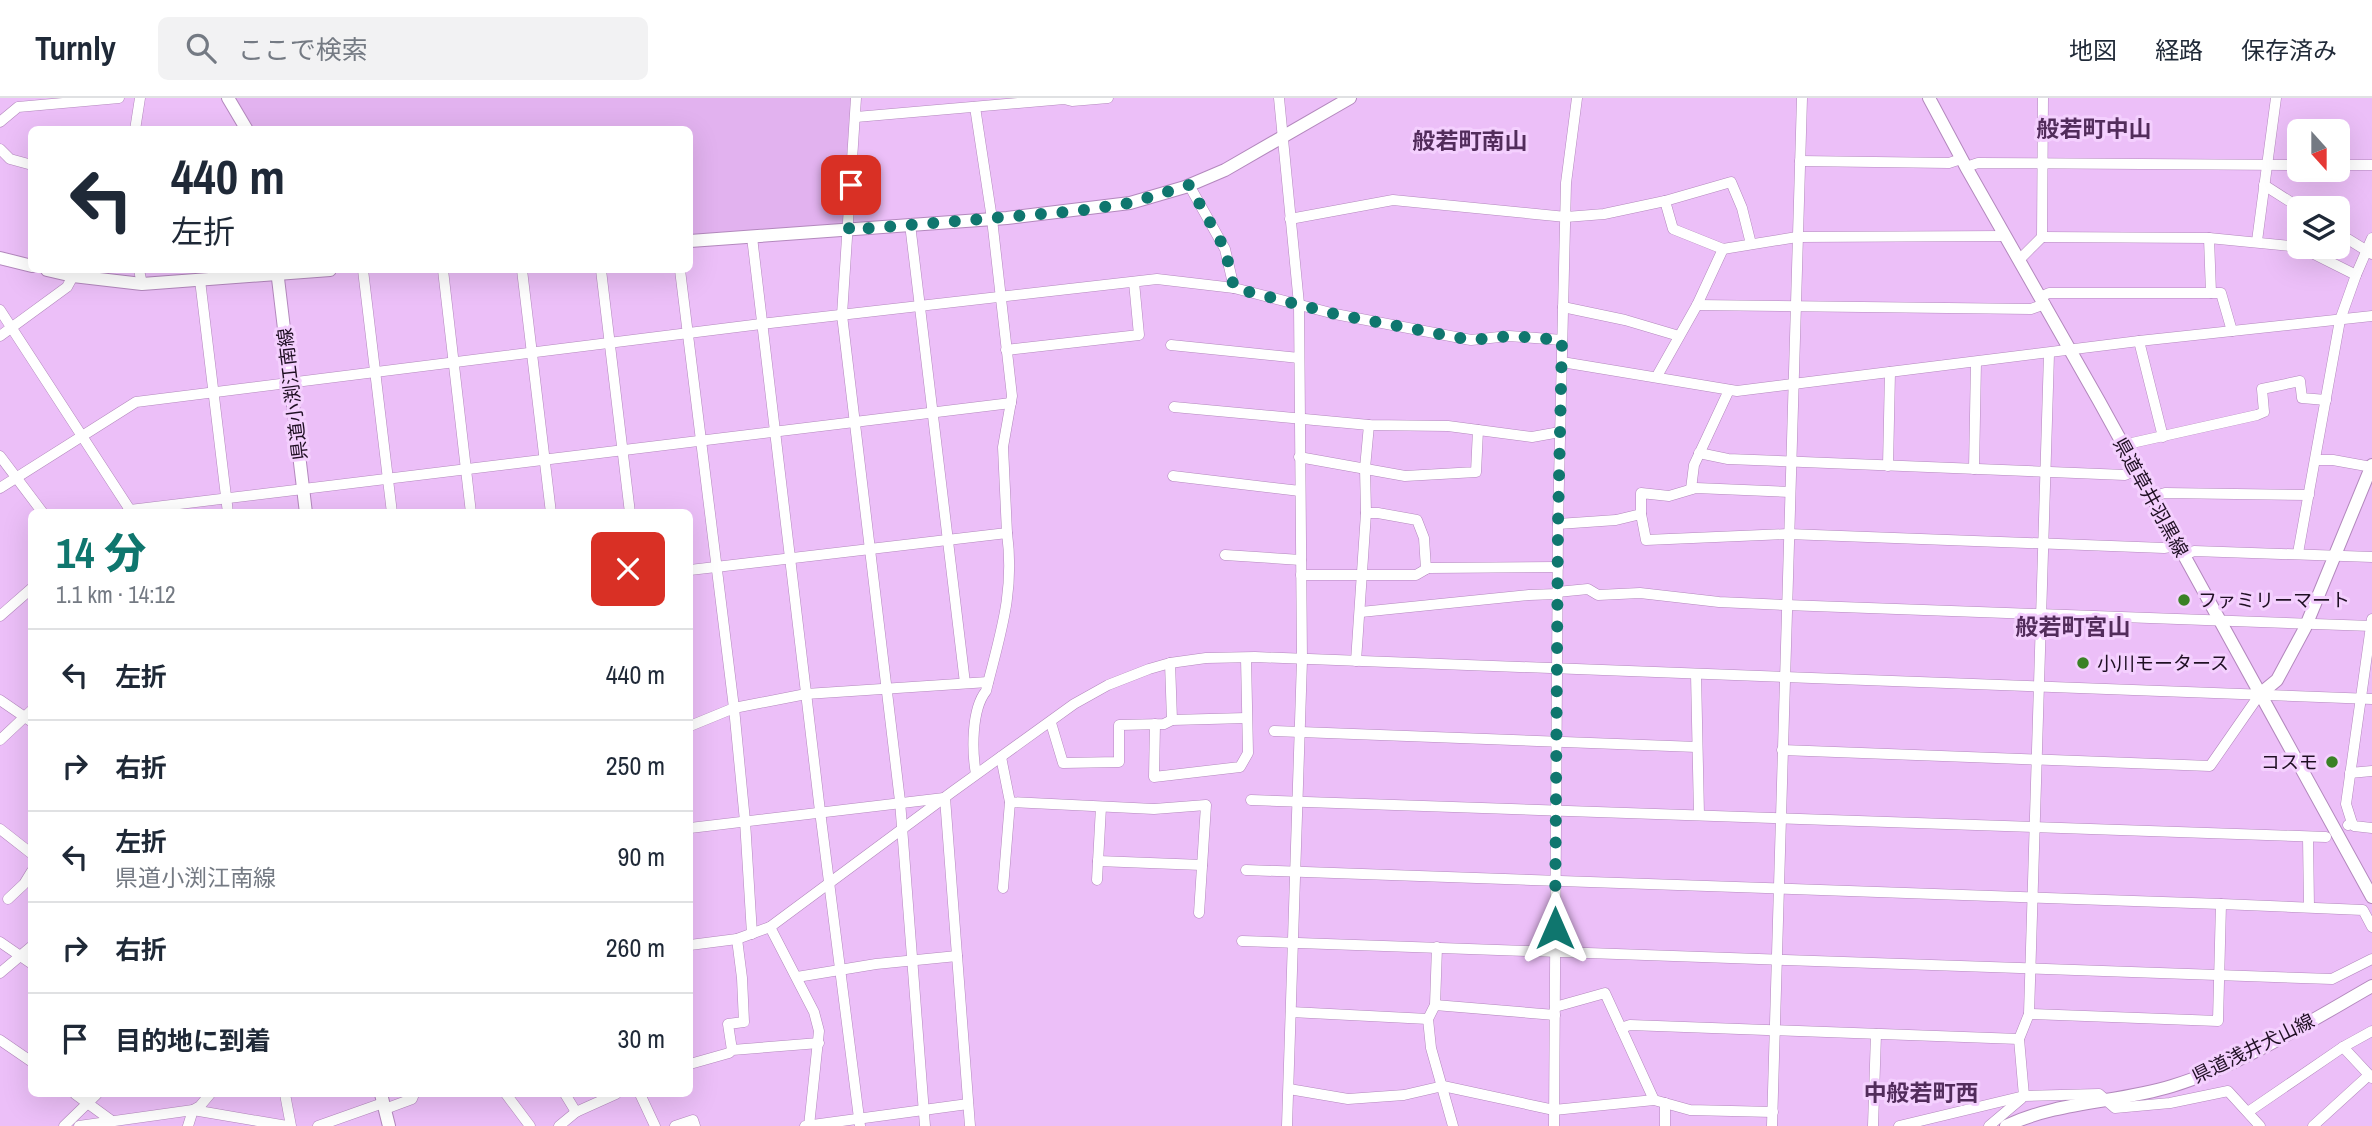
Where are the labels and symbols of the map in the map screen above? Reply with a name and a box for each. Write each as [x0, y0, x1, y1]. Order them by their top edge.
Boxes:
district label: 般若町中山 [2037, 113, 2152, 144]
north arrow [2287, 119, 2350, 182]
district label: 般若町南山 [1413, 125, 1528, 156]
pin [821, 155, 881, 215]
street label: 県道小渕江南線 [271, 326, 313, 462]
street label: 県道草井羽黒線 [2107, 433, 2195, 561]
place label: ファミリーマート [2198, 587, 2350, 613]
marker: ファミリーマート [2176, 592, 2192, 608]
district label: 般若町宮山 [2016, 611, 2131, 642]
place label: 小川モータース [2097, 650, 2229, 676]
marker: 小川モータース [2075, 655, 2091, 671]
place label: コスモ [2261, 749, 2318, 775]
marker: コスモ [2324, 754, 2340, 770]
position arrow [1518, 891, 1592, 965]
street label: 県道浅井犬山線 [2188, 1007, 2318, 1089]
district label: 中般若町西 [1864, 1077, 1979, 1108]

